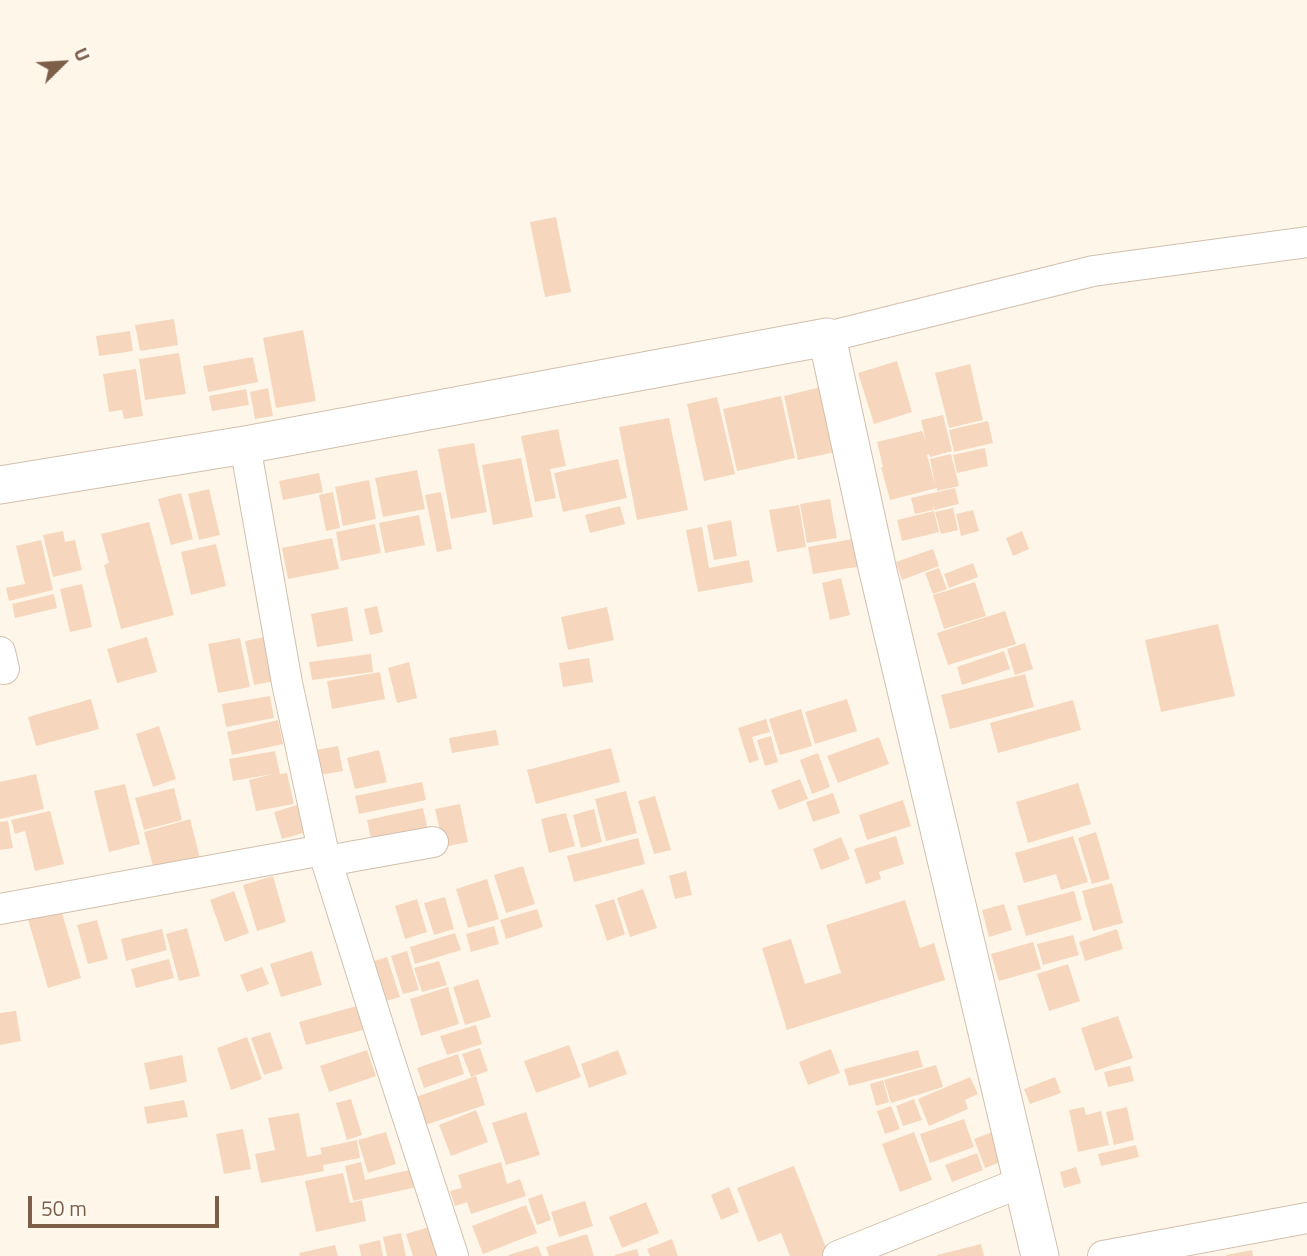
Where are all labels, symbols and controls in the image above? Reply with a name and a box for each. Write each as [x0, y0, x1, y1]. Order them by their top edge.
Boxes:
north arrow [28, 28, 98, 98]
text: U [67, 43, 98, 66]
scale bar [32, 1182, 222, 1226]
text: 50 m [41, 1192, 87, 1224]

